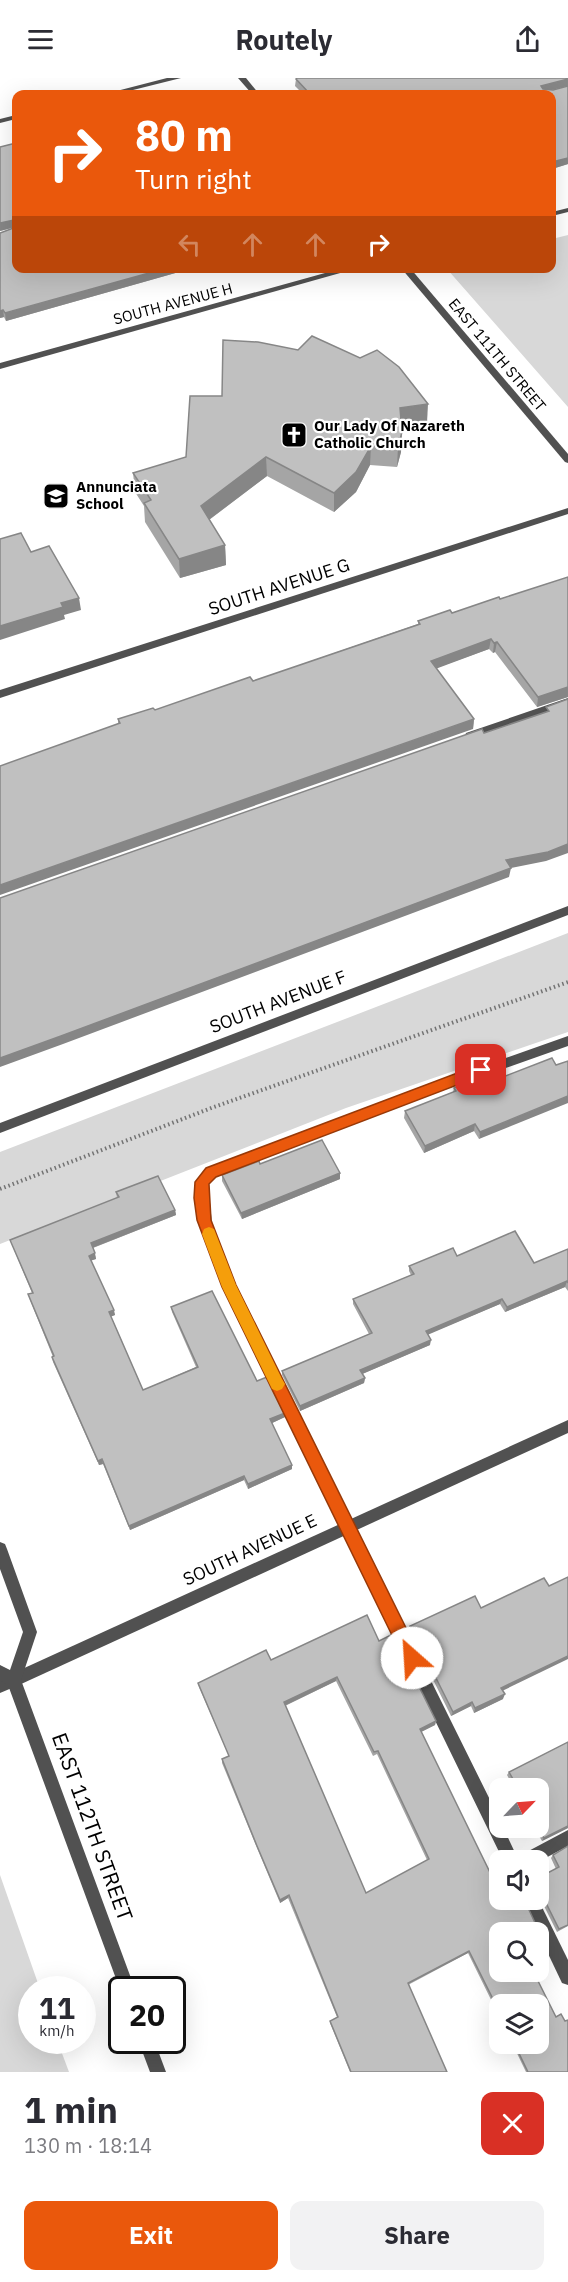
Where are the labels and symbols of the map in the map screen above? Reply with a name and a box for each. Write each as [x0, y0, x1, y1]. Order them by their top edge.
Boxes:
street label: SOUTH AVENUE H [111, 278, 235, 329]
street label: EAST 111TH STREET [445, 294, 550, 415]
place label: Our Lady Of Nazareth Catholic Church [314, 416, 465, 452]
church icon: Our Lady Of Nazareth Catholic Church [279, 420, 309, 450]
place label: Annunciata School [76, 477, 157, 513]
school or university icon: Annunciata School [41, 481, 71, 511]
street label: SOUTH AVENUE G [205, 553, 352, 620]
street label: SOUTH AVENUE F [206, 965, 349, 1038]
pin [455, 1044, 506, 1095]
street label: SOUTH AVENUE E [179, 1508, 320, 1591]
position arrow [380, 1626, 444, 1690]
street label: EAST 112TH STREET [46, 1729, 140, 1925]
north arrow [489, 1778, 549, 1838]
speed limit sign: 20 [108, 1976, 186, 2054]

